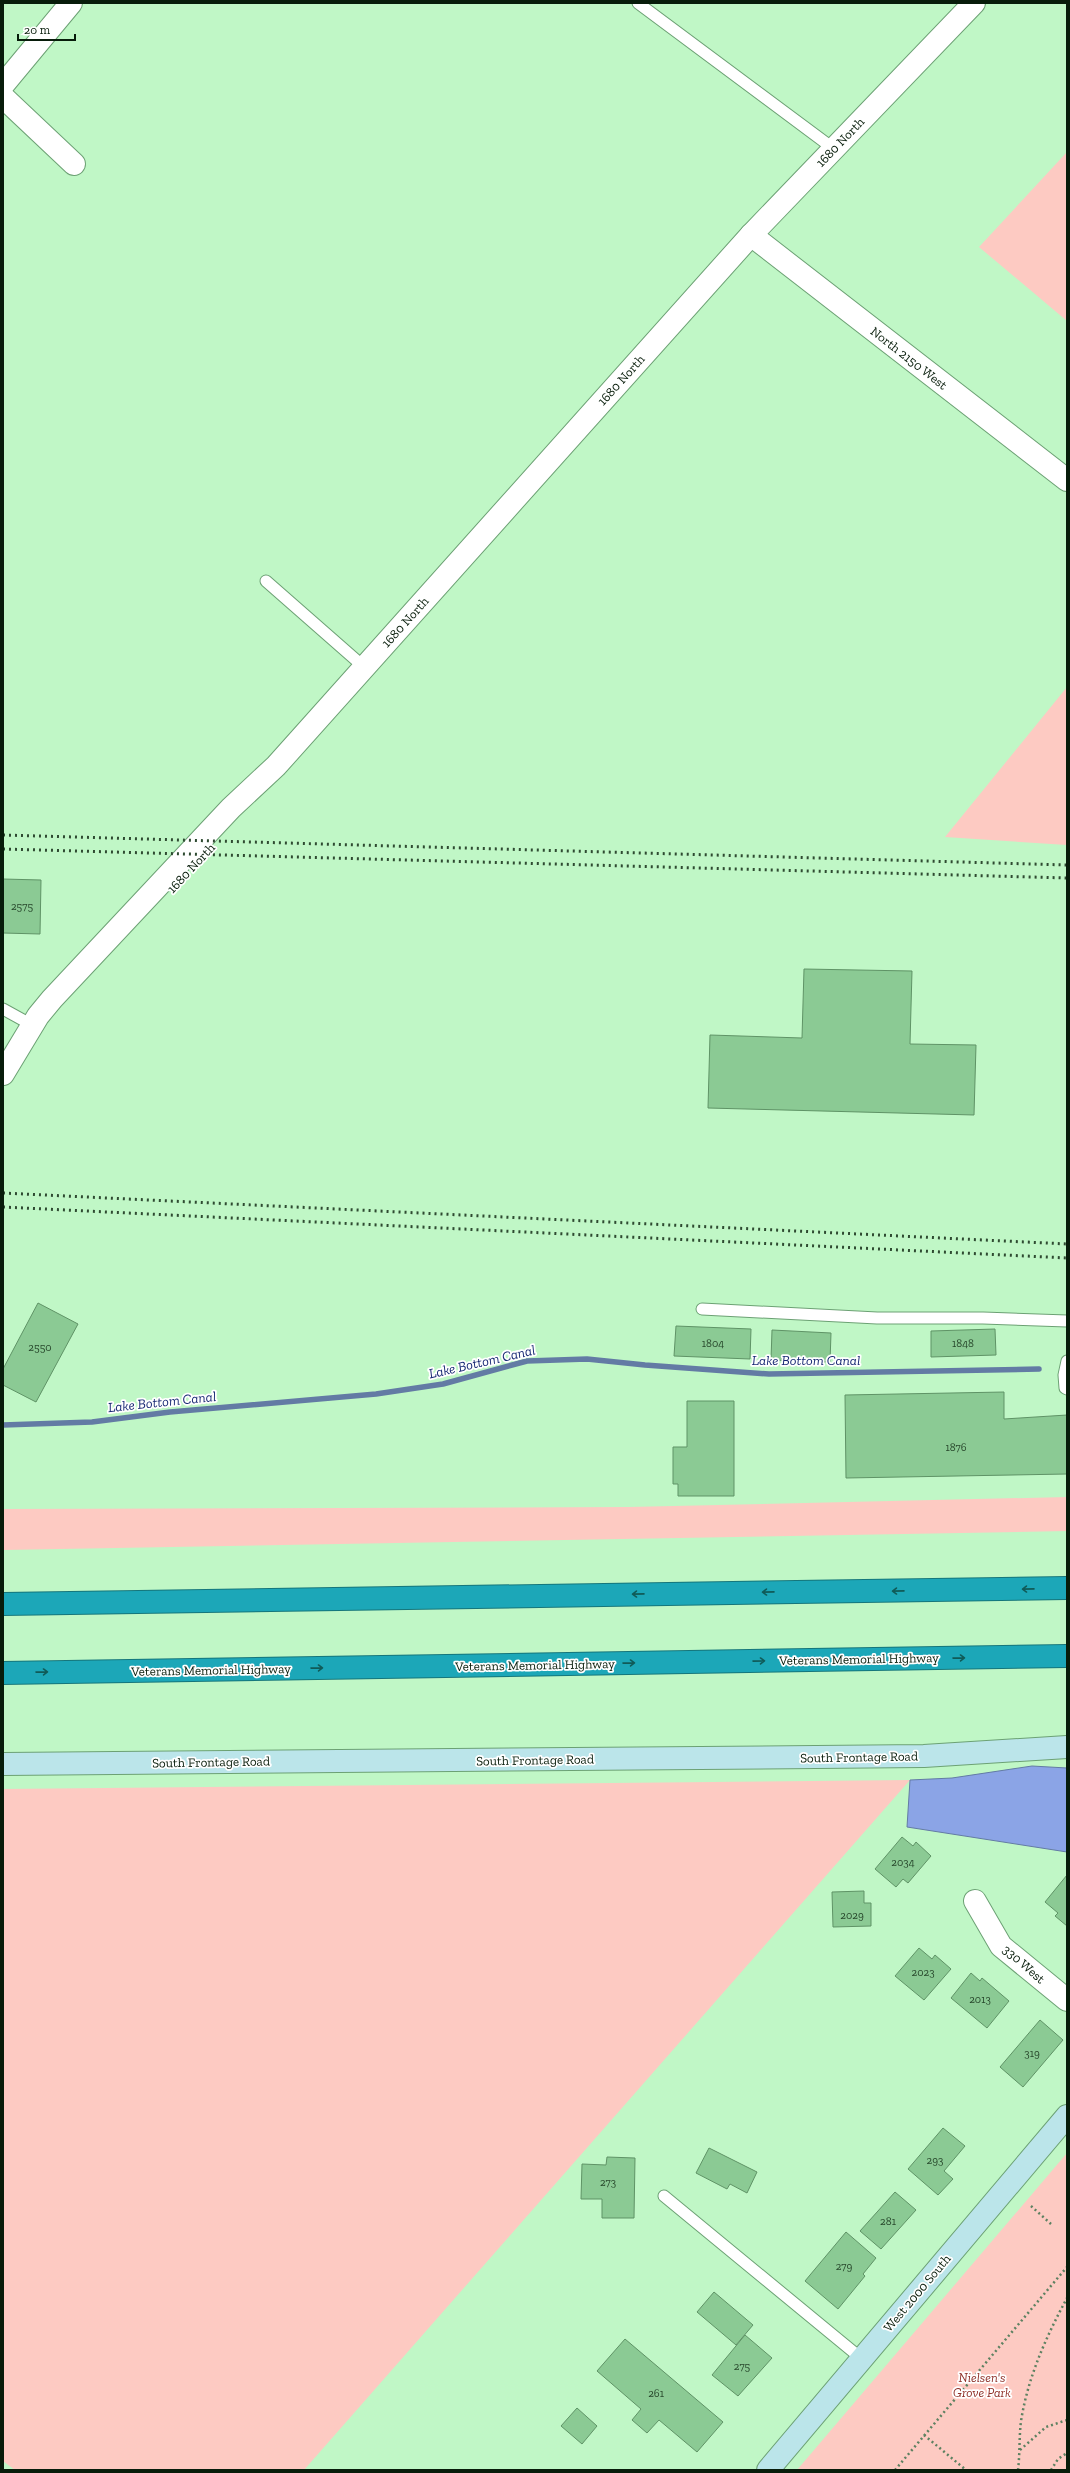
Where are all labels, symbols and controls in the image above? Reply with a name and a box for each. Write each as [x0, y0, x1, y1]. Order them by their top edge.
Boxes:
scale bar [18, 16, 75, 42]
text: 20 m [24, 23, 51, 37]
street label: 1680 North [813, 114, 868, 170]
street label: North 2150 West [868, 323, 950, 393]
street label: 1680 North [594, 351, 648, 408]
street label: 1680 North [378, 593, 432, 650]
street label: 1680 North [164, 839, 218, 896]
house number: 2575 [11, 900, 33, 913]
house number: 1804 [702, 1337, 724, 1350]
house number: 1848 [952, 1337, 974, 1350]
house number: 2550 [28, 1341, 52, 1354]
water label: Lake Bottom Canal [427, 1342, 537, 1382]
water label: Lake Bottom Canal [752, 1352, 860, 1369]
water label: Lake Bottom Canal [107, 1388, 217, 1416]
house number: 1876 [945, 1441, 967, 1454]
one-way arrow [1022, 1585, 1035, 1593]
one-way arrow [892, 1587, 905, 1594]
one-way arrow [762, 1588, 775, 1596]
one-way arrow [632, 1590, 645, 1598]
street label: Veterans Memorial Highway [778, 1650, 939, 1668]
one-way arrow [952, 1654, 965, 1662]
street label: Veterans Memorial Highway [454, 1656, 615, 1674]
one-way arrow [752, 1657, 765, 1665]
one-way arrow [622, 1659, 635, 1667]
street label: Veterans Memorial Highway [130, 1661, 291, 1679]
one-way arrow [310, 1664, 323, 1672]
one-way arrow [35, 1669, 48, 1676]
street label: South Frontage Road [800, 1748, 918, 1766]
street label: South Frontage Road [476, 1751, 594, 1769]
street label: South Frontage Road [152, 1753, 270, 1771]
house number: 2034 [891, 1856, 915, 1869]
house number: 2029 [840, 1909, 864, 1922]
street label: 330 West [1000, 1942, 1048, 1986]
house number: 2023 [911, 1966, 935, 1979]
house number: 2013 [969, 1993, 991, 2006]
house number: 319 [1024, 2047, 1040, 2060]
house number: 293 [927, 2154, 943, 2167]
house number: 273 [600, 2176, 616, 2189]
house number: 281 [880, 2215, 897, 2228]
street label: West 2000 South [880, 2251, 954, 2335]
house number: 279 [836, 2260, 853, 2273]
house number: 275 [734, 2360, 751, 2373]
park label: Nielsen's Grove Park [953, 2370, 1011, 2400]
house number: 261 [648, 2387, 665, 2400]

